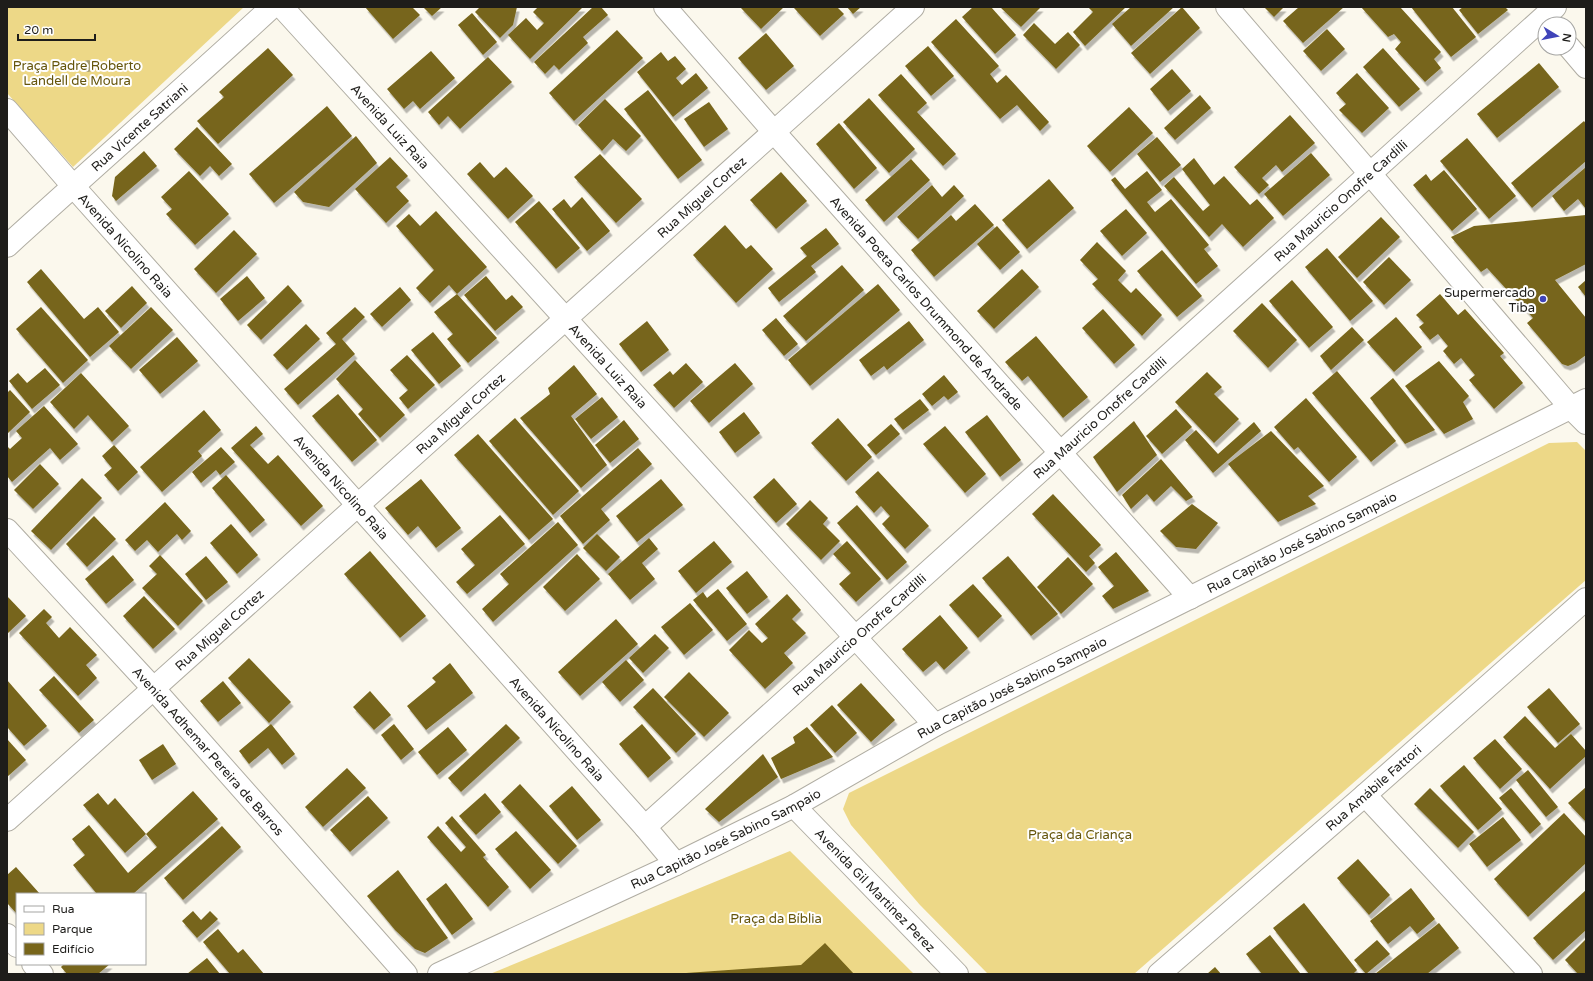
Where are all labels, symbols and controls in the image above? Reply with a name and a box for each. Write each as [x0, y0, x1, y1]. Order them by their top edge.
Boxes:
scale bar [18, 16, 95, 42]
north arrow [1537, 16, 1577, 56]
text: 20 m [24, 23, 53, 37]
text: N [1559, 32, 1574, 43]
park label: Praça Padre Roberto Landell de Moura [13, 58, 141, 89]
street label: Rua Vicente Satriani [88, 80, 192, 175]
street label: Avenida Luiz Raia [347, 81, 432, 173]
street label: Rua Mauricio Onofre Cardilli [1271, 137, 1411, 266]
street label: Rua Miguel Cortez [654, 154, 750, 242]
street label: Avenida Nicolino Raia [74, 190, 176, 301]
street label: Avenida Poeta Carlos Drummond de Andrade [826, 193, 1026, 414]
place label: Supermercado Tiba [1444, 285, 1535, 316]
marker: Supermercado Tiba [1538, 294, 1548, 304]
street label: Avenida Luiz Raia [565, 321, 650, 412]
street label: Rua Mauricio Onofre Cardilli [1030, 354, 1170, 482]
street label: Rua Miguel Cortez [413, 370, 509, 458]
street label: Avenida Nicolino Raia [290, 432, 392, 543]
street label: Rua Capitão José Sabino Sampaio [1204, 489, 1400, 597]
street label: Rua Mauricio Onofre Cardilli [789, 571, 930, 699]
street label: Rua Miguel Cortez [172, 586, 268, 674]
street label: Rua Capitão José Sabino Sampaio [915, 634, 1110, 743]
street label: Avenida Adhemar Pereira de Barros [129, 664, 287, 839]
street label: Avenida Nicolino Raia [506, 674, 607, 785]
street label: Rua Amábile Fattori [1323, 742, 1425, 835]
street label: Rua Capitão José Sabino Sampaio [628, 785, 824, 893]
street label: Avenida Gil Martinez Perez [811, 826, 938, 956]
park label: Praça da Criança [1028, 827, 1132, 843]
legend [16, 893, 146, 965]
text: Rua [52, 902, 75, 916]
park label: Praça da Bíblia [730, 911, 822, 927]
text: Parque [52, 922, 93, 936]
text: Edifício [52, 942, 94, 956]

